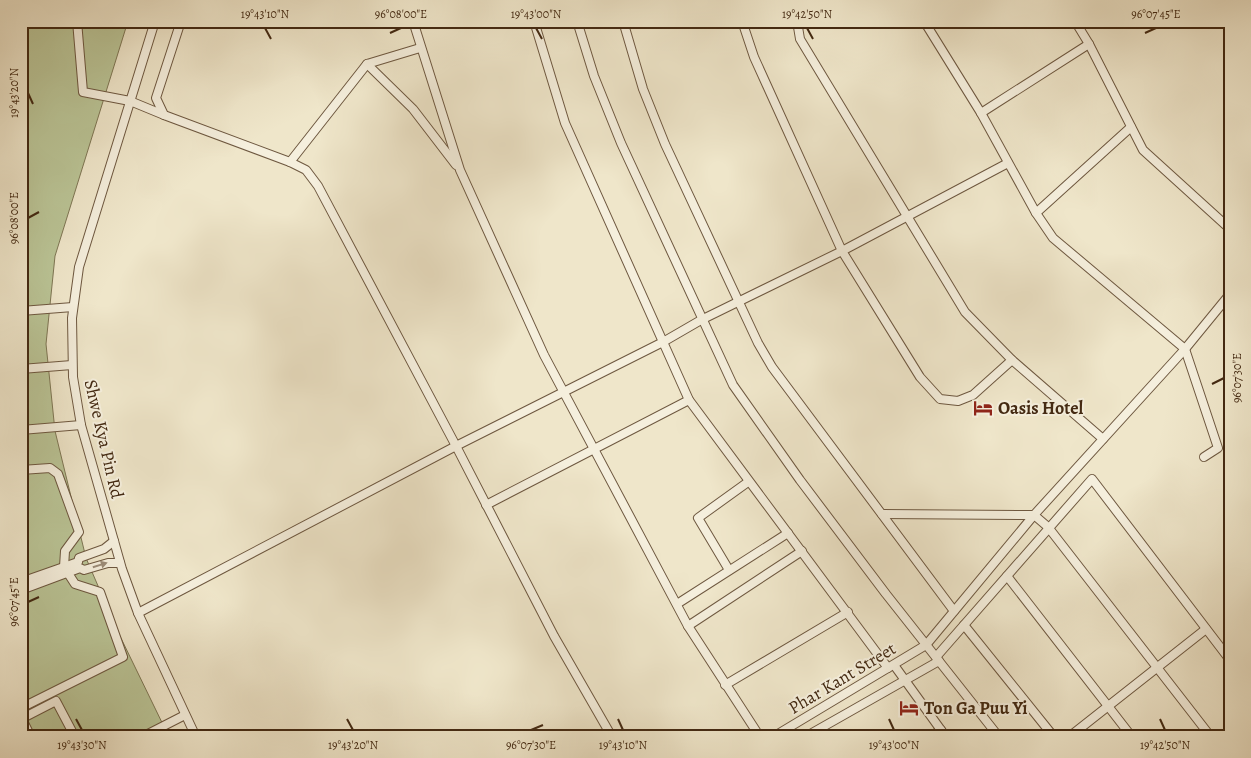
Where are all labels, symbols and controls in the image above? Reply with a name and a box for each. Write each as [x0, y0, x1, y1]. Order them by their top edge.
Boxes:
text: 19°43'10"N [241, 6, 290, 22]
text: 96°08'00"E [375, 6, 427, 22]
text: 19°43'00"N [511, 6, 562, 22]
text: 19°42'50"N [782, 6, 832, 22]
text: 96°07'45"E [1131, 6, 1181, 22]
text: 19°43'20"N [6, 68, 22, 118]
text: 96°08'00"E [6, 192, 22, 244]
text: 96°07'30"E [1229, 353, 1245, 403]
street label: Shwe Kya Pin Rd [79, 377, 129, 501]
place label: Oasis Hotel [998, 396, 1083, 420]
hotel icon: Oasis Hotel [972, 397, 994, 419]
one-way arrow [93, 561, 108, 569]
text: 96°07'45"E [6, 577, 22, 627]
street label: Phar Kant Street [784, 636, 900, 720]
place label: Ton Ga Puu Yi [924, 696, 1028, 720]
hotel icon: Ton Ga Puu Yi [898, 697, 920, 719]
text: 19°43'30"N [57, 737, 107, 753]
text: 19°43'20"N [328, 737, 378, 753]
text: 96°07'30"E [506, 737, 556, 753]
text: 19°43'10"N [599, 737, 648, 753]
text: 19°43'00"N [869, 737, 920, 753]
text: 19°42'50"N [1140, 737, 1190, 753]

